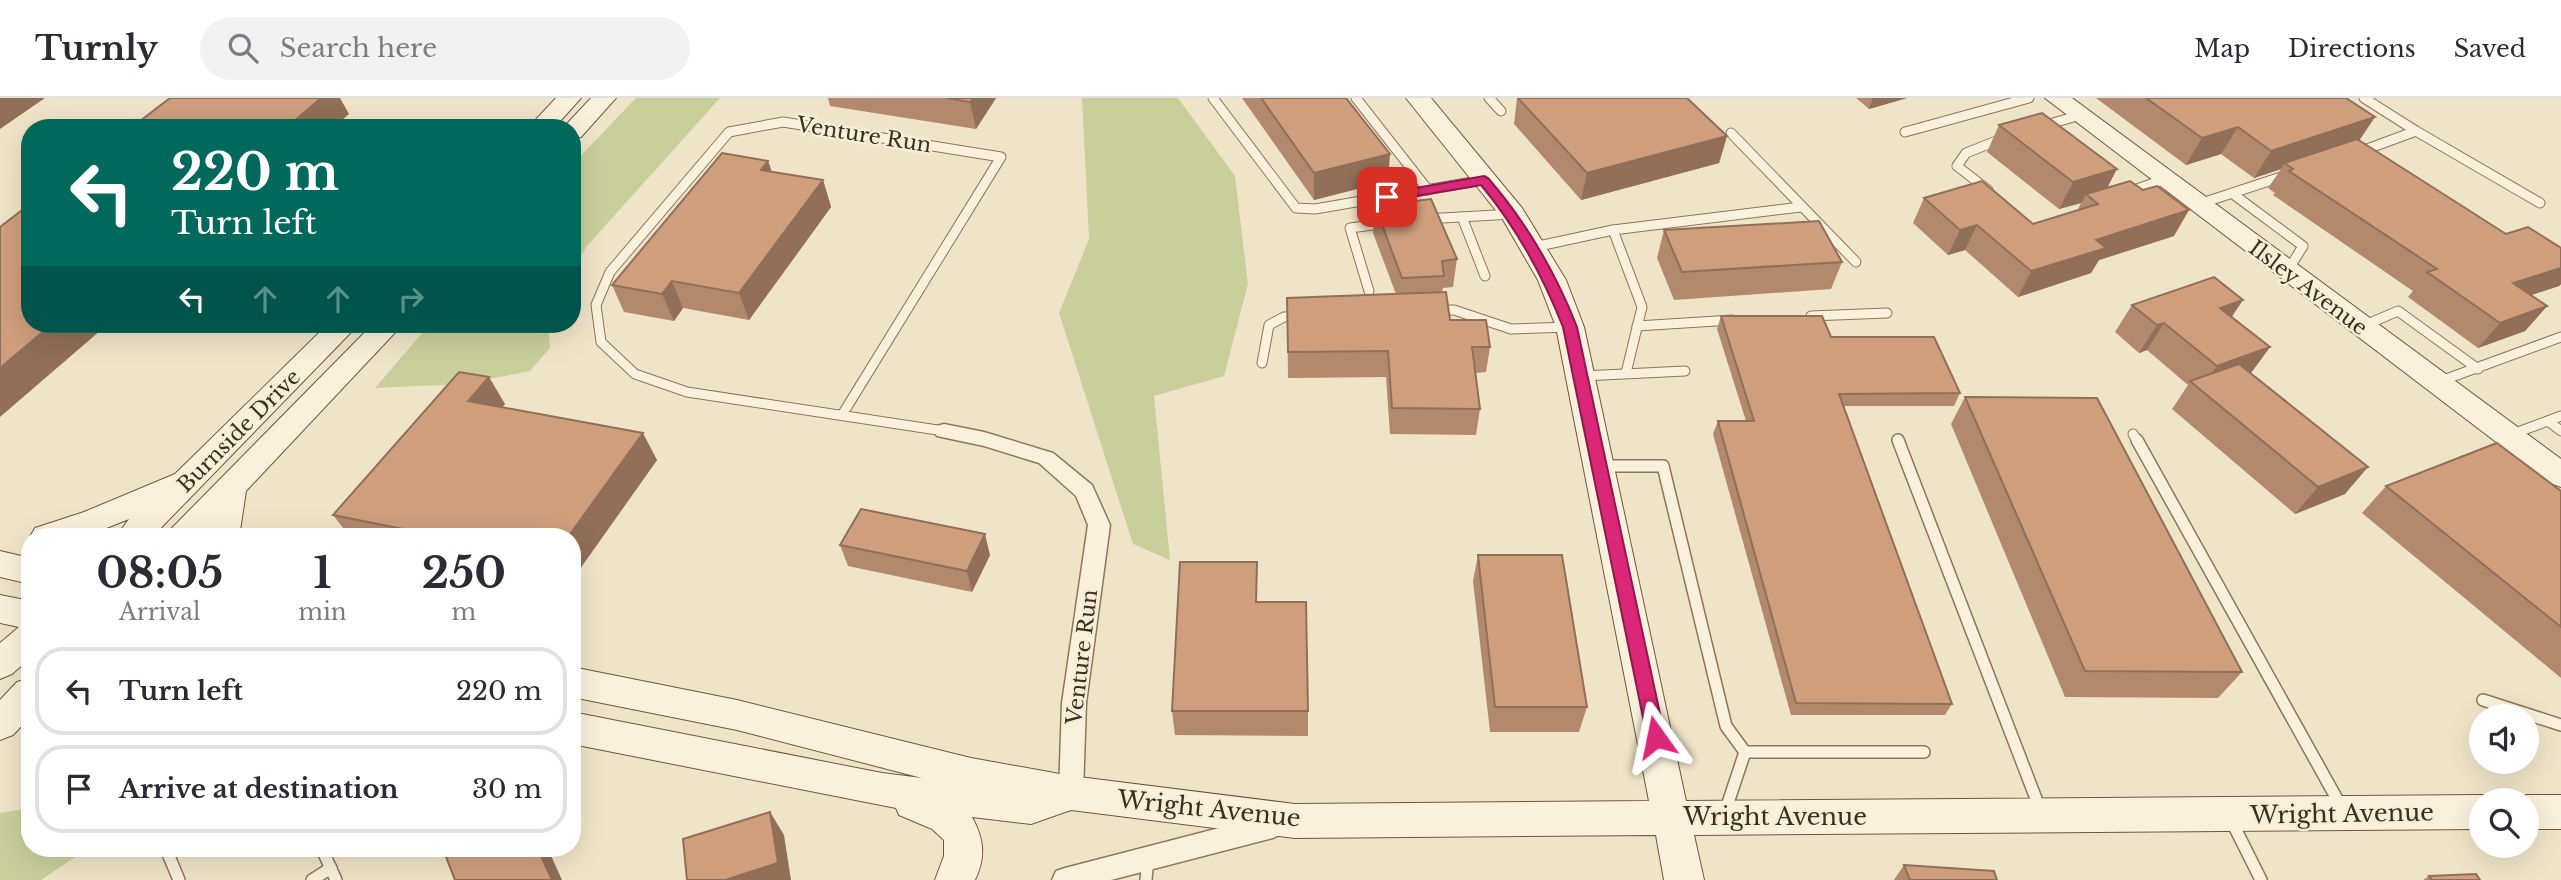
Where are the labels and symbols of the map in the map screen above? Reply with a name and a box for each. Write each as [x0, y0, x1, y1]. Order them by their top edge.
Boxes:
street label: Venture Run [794, 111, 933, 158]
pin [1357, 167, 1417, 227]
street label: Ilsley Avenue [2244, 235, 2372, 341]
street label: Burnside Drive [172, 364, 306, 498]
street label: Venture Run [1061, 588, 1103, 727]
position arrow [1619, 700, 1693, 774]
street label: Wright Avenue [1115, 784, 1302, 833]
street label: Wright Avenue [2249, 797, 2434, 830]
street label: Wright Avenue [1682, 802, 1867, 831]

